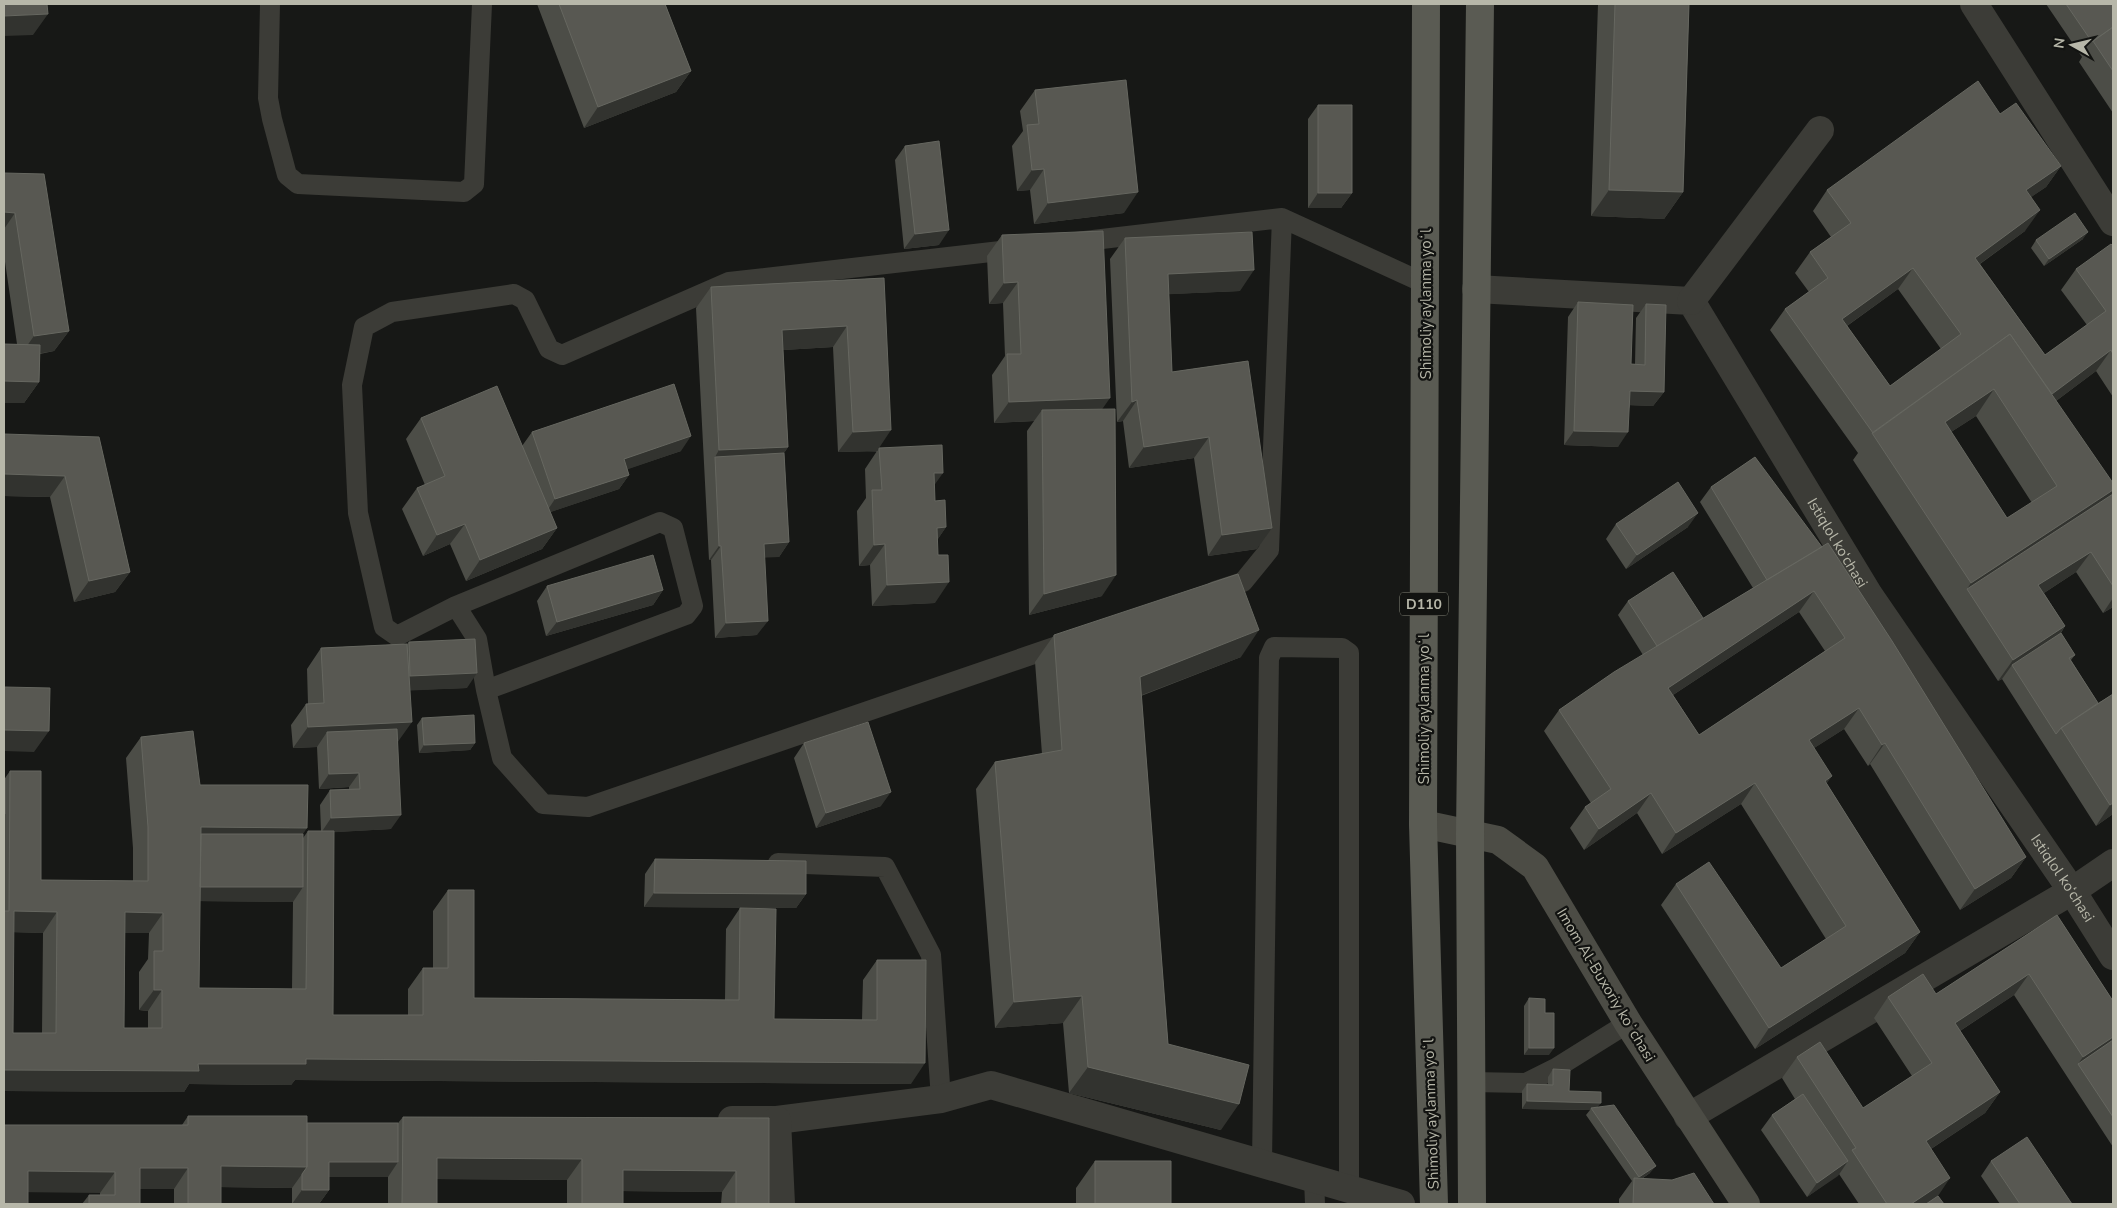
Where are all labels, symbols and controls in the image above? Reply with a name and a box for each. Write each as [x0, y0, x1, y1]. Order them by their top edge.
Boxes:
north arrow [2047, 20, 2097, 70]
text: N [2049, 37, 2070, 50]
street label: Shimoliy aylanma yoʻl [1416, 228, 1436, 379]
street label: Istiqlol ko‘chasi [1803, 494, 1872, 591]
road number: D110 [1400, 592, 1448, 616]
street label: Shimoliy aylanma yoʻl [1414, 633, 1434, 784]
street label: Istiqlol ko‘chasi [2026, 830, 2099, 926]
street label: Imom Al-Buxoriy koʻchasi [1552, 905, 1660, 1065]
street label: Shimoliy aylanma yoʻl [1418, 1038, 1444, 1190]

